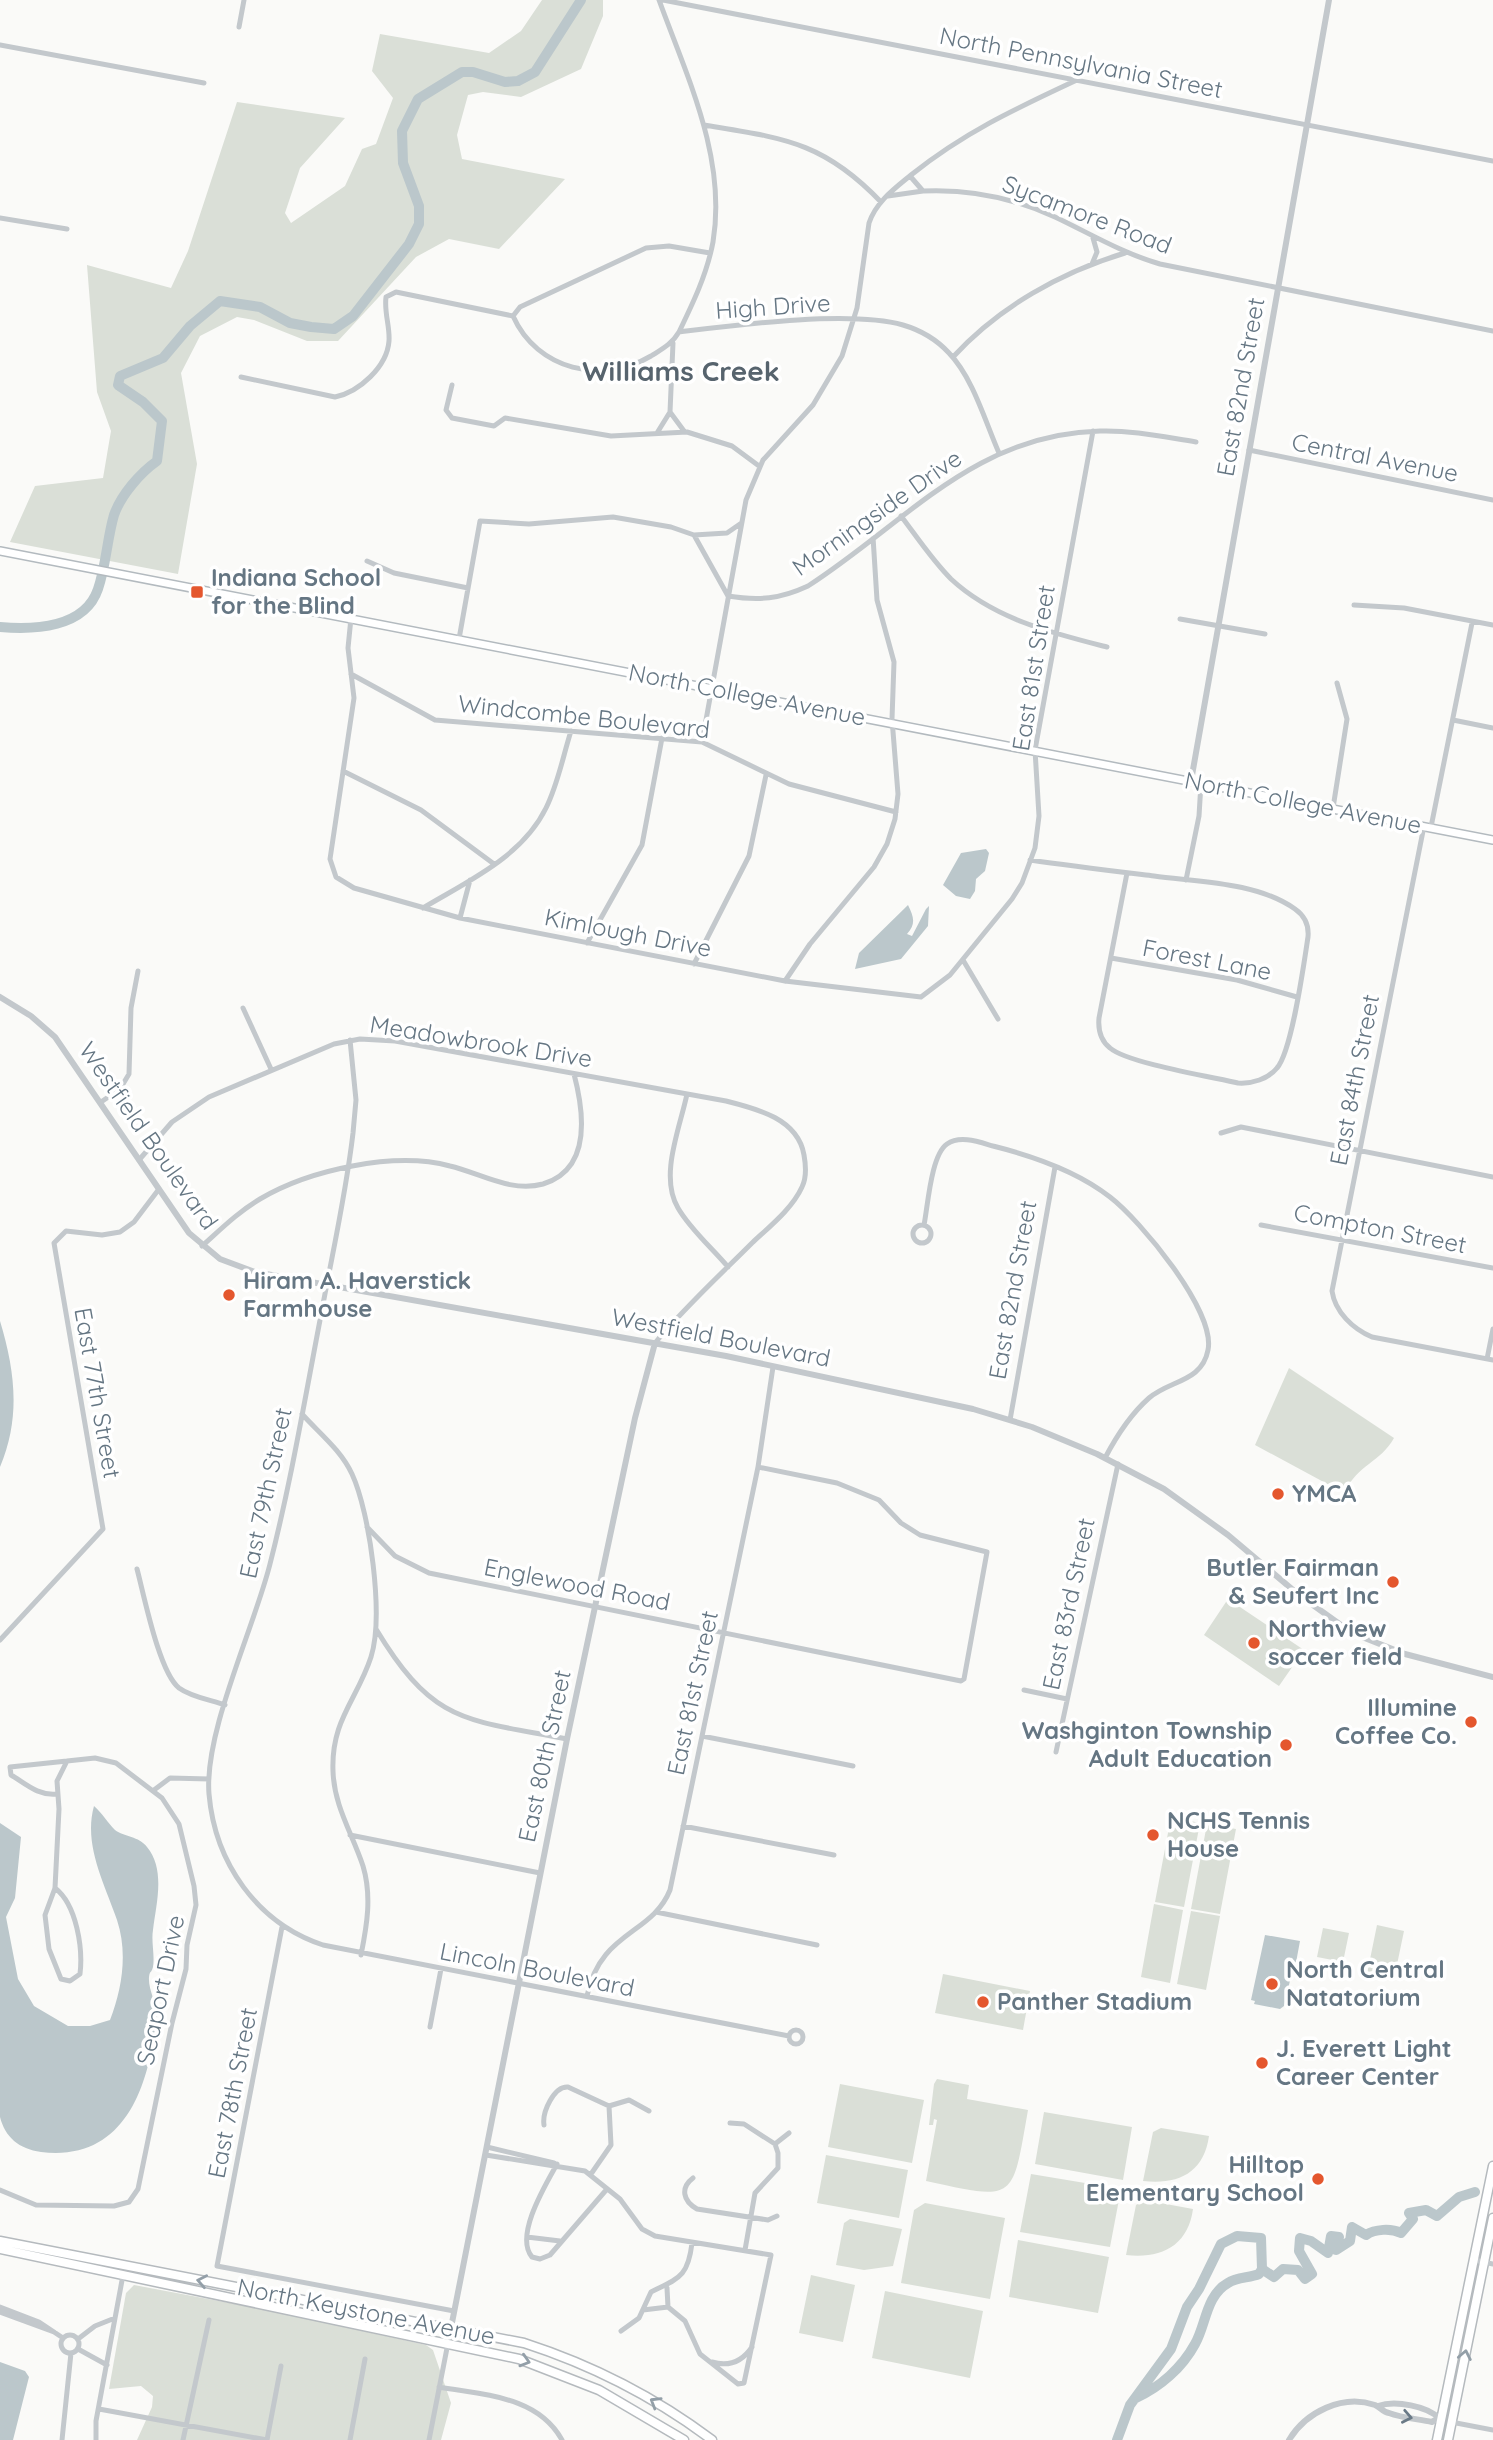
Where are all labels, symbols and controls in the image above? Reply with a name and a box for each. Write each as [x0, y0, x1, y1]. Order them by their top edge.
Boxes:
street label: North Pennsylvania Street [937, 20, 1225, 104]
street label: Sycamore Road [999, 168, 1176, 260]
street label: High Drive [714, 287, 832, 325]
street label: East 82nd Street [1210, 295, 1270, 479]
district label: Williams Creek [582, 353, 780, 388]
street label: Central Avenue [1289, 426, 1461, 488]
street label: Morningside Drive [786, 443, 967, 582]
place label: Indiana School for the Blind [211, 562, 381, 620]
street label: East 81st Street [1005, 583, 1061, 753]
marker: Indiana School for the Blind [189, 584, 205, 600]
street label: North College Avenue [626, 656, 868, 732]
street label: Windcombe Boulevard [457, 688, 712, 744]
street label: North College Avenue [1182, 764, 1424, 840]
street label: Kimlough Drive [542, 901, 714, 963]
street label: Forest Lane [1140, 932, 1274, 986]
street label: East 84th Street [1323, 992, 1385, 1168]
street label: Meadowbrook Drive [368, 1009, 594, 1073]
street label: Westfield Boulevard [73, 1036, 225, 1235]
street label: Compton Street [1291, 1197, 1469, 1259]
street label: East 82nd Street [982, 1198, 1042, 1382]
place label: Hiram A. Haverstick Farmhouse [243, 1265, 471, 1323]
marker: Hiram A. Haverstick Farmhouse [221, 1287, 237, 1303]
street label: Westfield Boulevard [609, 1301, 833, 1373]
street label: East 77th Street [68, 1305, 128, 1480]
street label: East 79th Street [232, 1405, 298, 1581]
place label: YMCA [1292, 1478, 1357, 1508]
marker: YMCA [1270, 1486, 1286, 1502]
street label: East 83rd Street [1035, 1515, 1101, 1693]
street label: Englewood Road [482, 1551, 673, 1617]
place label: Butler Fairman & Seufert Inc [1206, 1552, 1379, 1610]
marker: Butler Fairman & Seufert Inc [1385, 1574, 1401, 1590]
street label: East 81st Street [660, 1608, 724, 1778]
place label: Northview soccer field [1268, 1613, 1402, 1671]
marker: Northview soccer field [1246, 1635, 1262, 1651]
street label: East 80th Street [511, 1667, 577, 1845]
place label: Illumine Coffee Co. [1335, 1692, 1457, 1750]
marker: Illumine Coffee Co. [1463, 1714, 1479, 1730]
place label: Washginton Township Adult Education [1022, 1715, 1272, 1773]
marker: Washginton Township Adult Education [1278, 1737, 1294, 1753]
place label: NCHS Tennis House [1167, 1805, 1310, 1863]
marker: NCHS Tennis House [1145, 1827, 1161, 1843]
street label: Seaport Drive [130, 1912, 191, 2067]
street label: Lincoln Boulevard [437, 1935, 637, 2003]
place label: North Central Natatorium [1286, 1954, 1445, 2012]
marker: North Central Natatorium [1264, 1976, 1280, 1992]
place label: Panther Stadium [997, 1986, 1192, 2016]
marker: Panther Stadium [975, 1994, 991, 2010]
street label: East 78th Street [201, 2005, 263, 2181]
place label: J. Everett Light Career Center [1276, 2033, 1452, 2091]
marker: J. Everett Light Career Center [1254, 2055, 1270, 2071]
place label: Hilltop Elementary School [1086, 2149, 1304, 2207]
marker: Hilltop Elementary School [1310, 2171, 1326, 2187]
street label: North Keystone Avenue [235, 2271, 498, 2351]
one-way arrow [196, 2274, 208, 2289]
one-way arrow [1457, 2349, 1472, 2361]
one-way arrow [519, 2353, 531, 2368]
one-way arrow [650, 2397, 663, 2410]
one-way arrow [1401, 2409, 1413, 2424]

